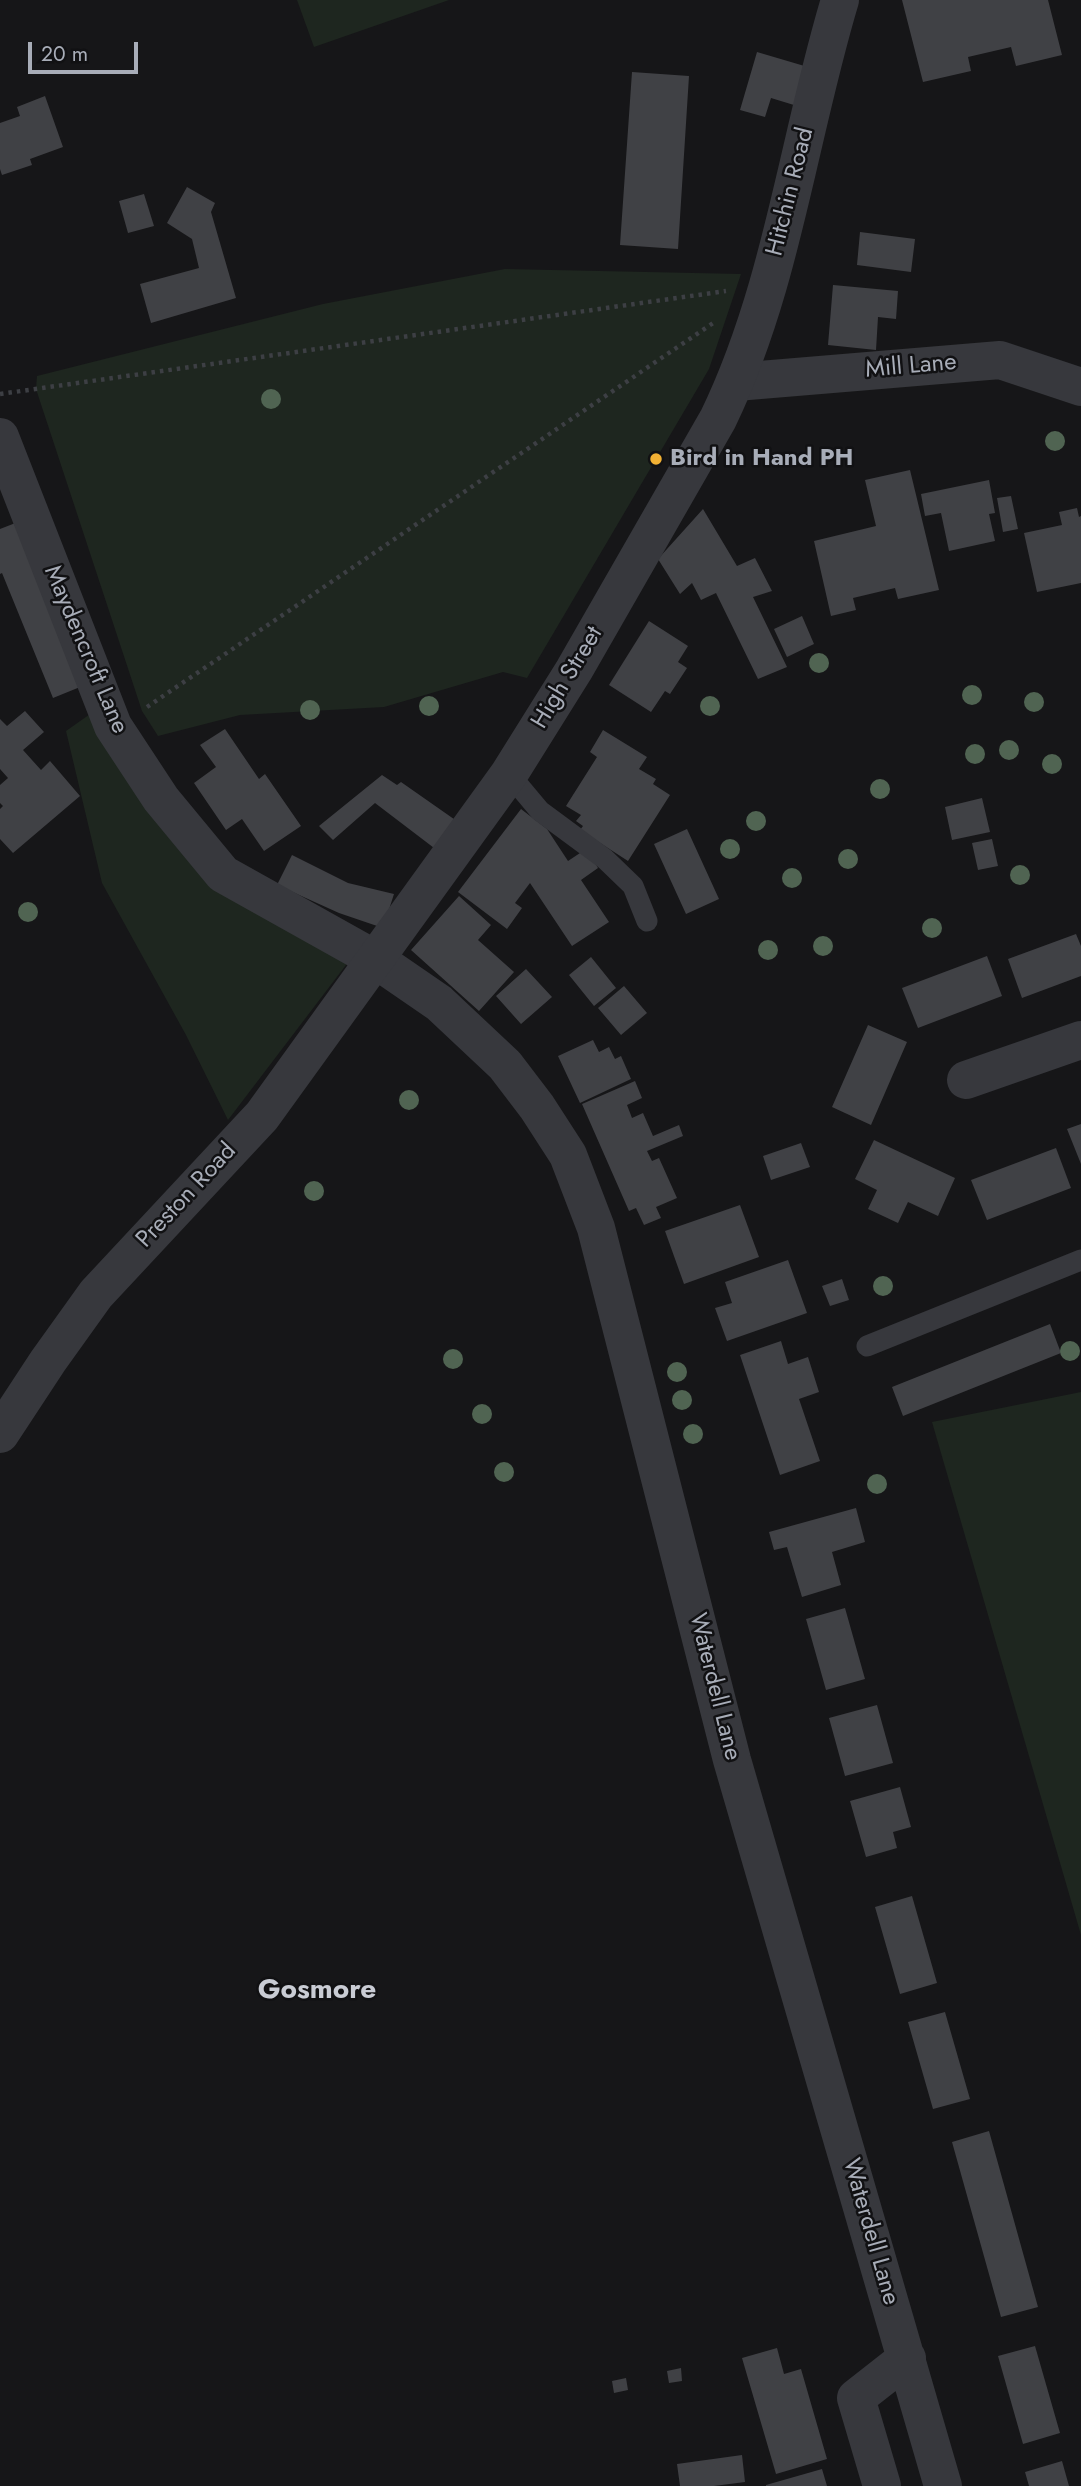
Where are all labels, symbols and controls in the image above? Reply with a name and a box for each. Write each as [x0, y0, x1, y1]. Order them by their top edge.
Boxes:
scale bar [32, 28, 142, 72]
text: 20 m [41, 39, 88, 69]
street label: Hitchin Road [761, 125, 821, 259]
street label: Mill Lane [864, 349, 958, 385]
place label: Bird in Hand PH [670, 445, 853, 473]
marker: Bird in Hand PH [648, 451, 664, 467]
street label: Maydencroft Lane [37, 562, 133, 738]
street label: High Street [526, 622, 610, 734]
street label: Preston Road [131, 1138, 243, 1254]
street label: Waterdell Lane [682, 1610, 746, 1764]
district label: Gosmore [258, 1974, 376, 2008]
street label: Waterdell Lane [835, 2156, 905, 2308]

